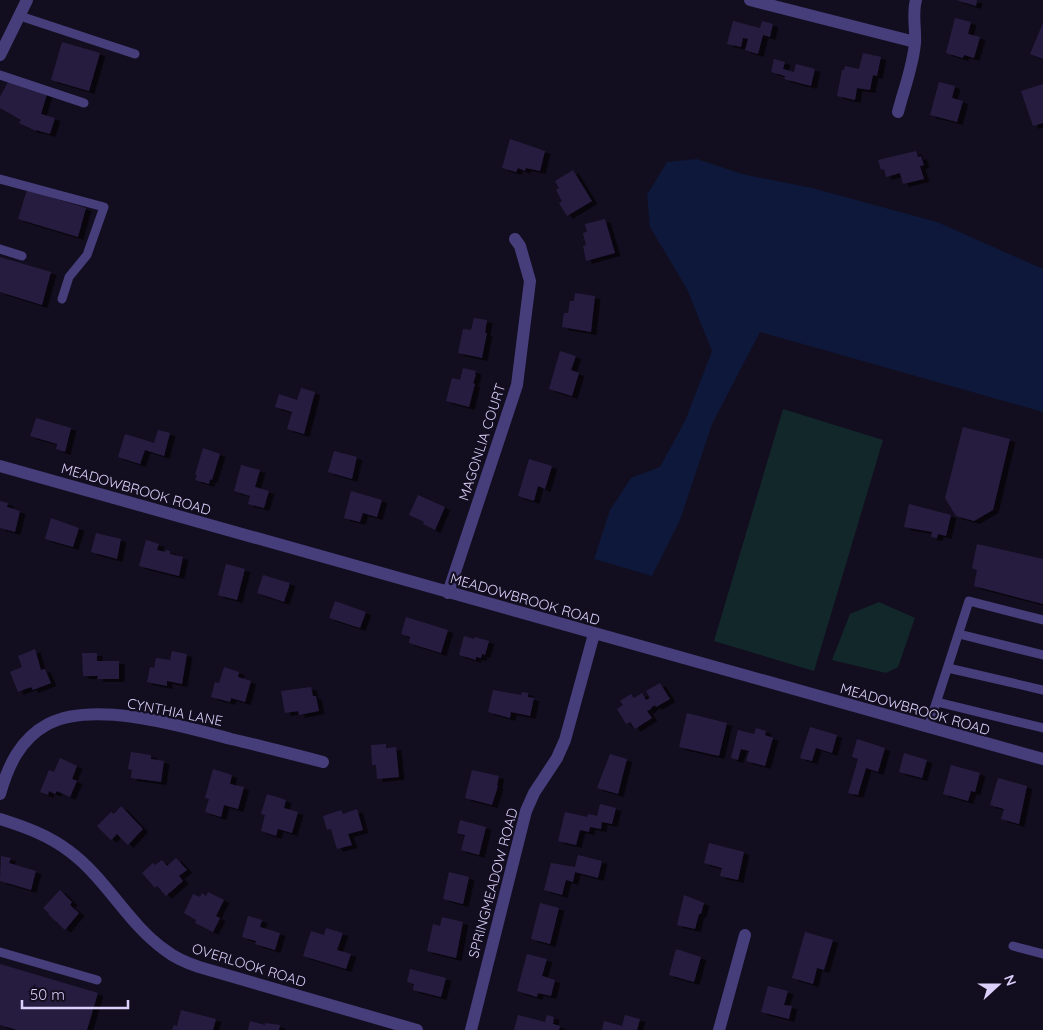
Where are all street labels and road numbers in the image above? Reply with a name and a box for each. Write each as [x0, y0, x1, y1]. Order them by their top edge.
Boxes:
street label: MAGONLIA COURT [455, 381, 509, 503]
street label: MEADOWBROOK ROAD [59, 459, 213, 519]
street label: MEADOWBROOK ROAD [448, 569, 602, 629]
street label: MEADOWBROOK ROAD [838, 679, 992, 739]
street label: CYNTHIA LANE [126, 694, 224, 730]
street label: SPRINGMEADOW ROAD [464, 806, 522, 960]
street label: OVERLOOK ROAD [190, 939, 308, 991]

